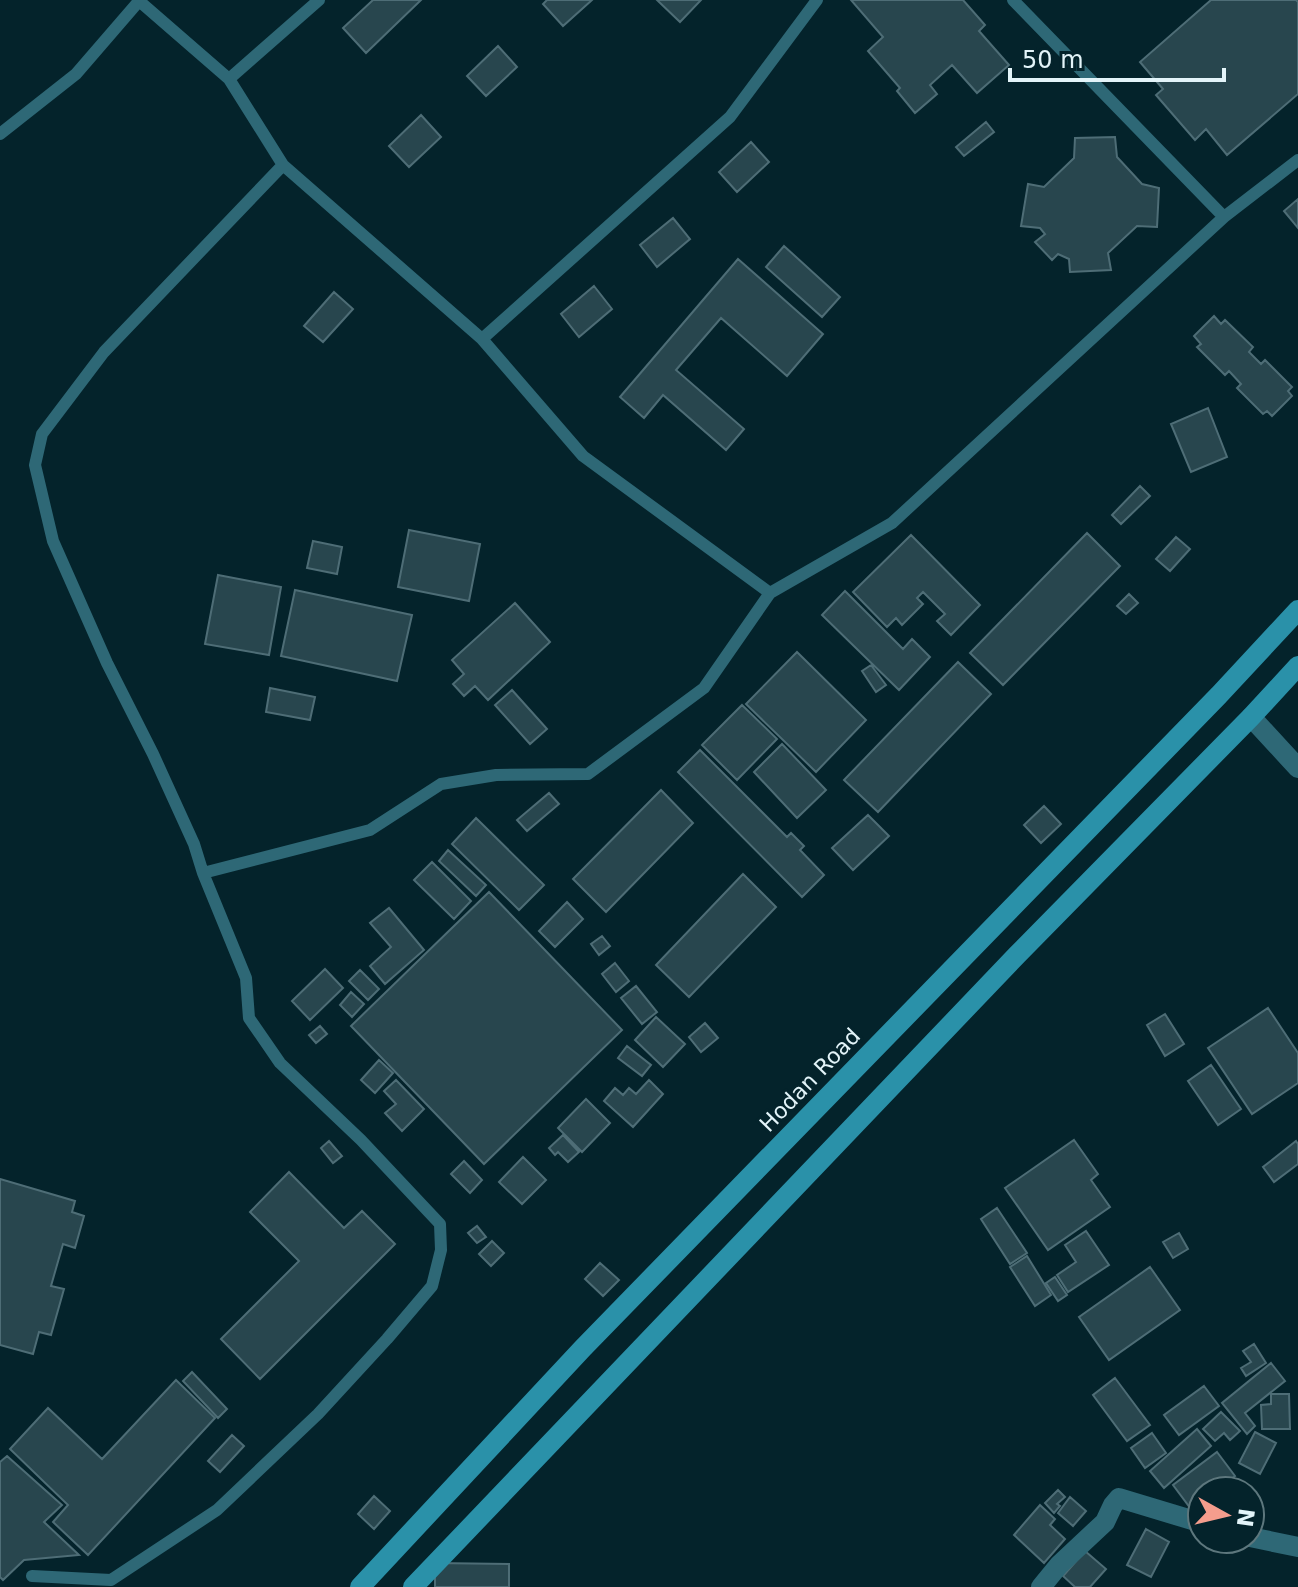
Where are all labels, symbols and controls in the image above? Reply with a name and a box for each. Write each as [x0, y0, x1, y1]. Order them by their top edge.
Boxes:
scale bar [1010, 32, 1224, 82]
text: 50 m [1022, 46, 1084, 74]
street label: Hodan Road [755, 1023, 865, 1137]
north arrow [1186, 1475, 1266, 1555]
text: N [1232, 1507, 1259, 1529]

